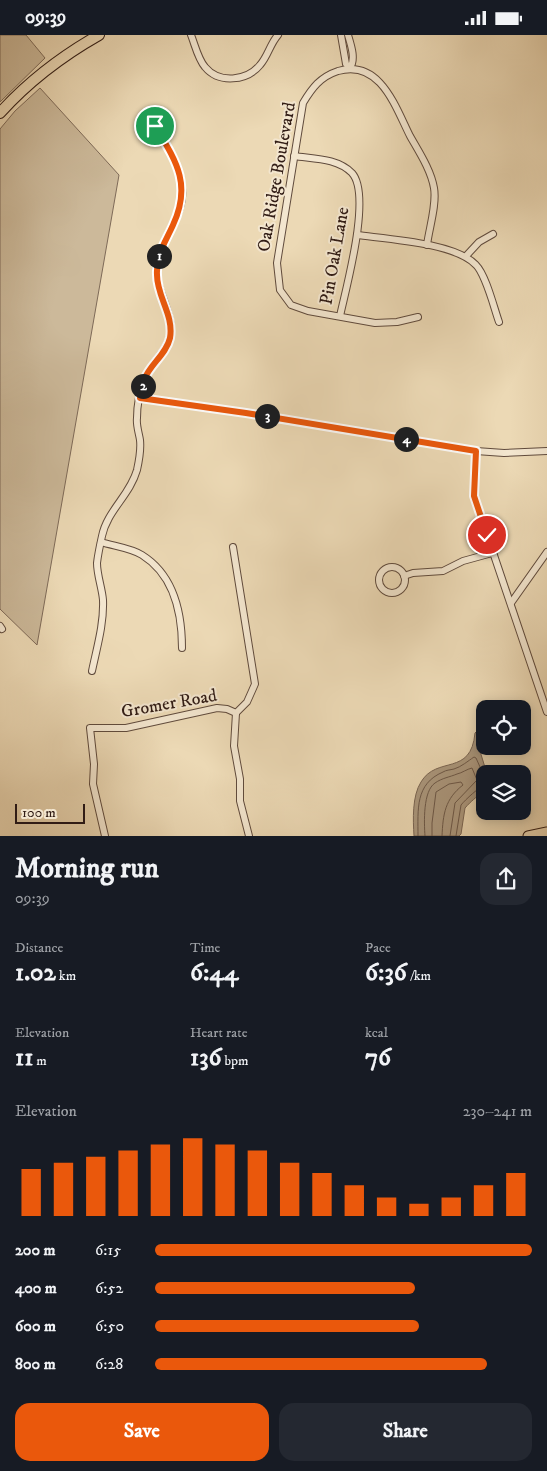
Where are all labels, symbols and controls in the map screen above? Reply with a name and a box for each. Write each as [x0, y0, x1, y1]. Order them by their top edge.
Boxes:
text: 09:39 [25, 6, 66, 29]
street label: Oak Ridge Boulevard [253, 100, 301, 254]
pin [134, 105, 176, 147]
icon: arrive [141, 112, 169, 140]
street label: Pin Oak Lane [316, 205, 354, 307]
pin: 1 [146, 243, 172, 269]
text: 1 [157, 247, 162, 265]
pin: 2 [130, 373, 156, 399]
text: 2 [140, 377, 147, 395]
pin: 3 [254, 403, 280, 429]
text: 3 [265, 407, 270, 425]
pin: 4 [394, 427, 418, 451]
text: 4 [402, 430, 411, 448]
pin [466, 514, 508, 556]
icon: check [473, 521, 501, 549]
street label: Gromer Road [119, 685, 219, 723]
map controls [476, 700, 531, 820]
button: locate [476, 700, 531, 755]
button: layers [476, 765, 531, 820]
scale bar [15, 801, 85, 824]
text: 100 m [22, 804, 56, 822]
text: Morning run [15, 851, 159, 886]
button: share [480, 853, 532, 905]
text: 09:39 [15, 888, 50, 908]
text: Distance [15, 939, 63, 957]
text: Time [190, 939, 220, 957]
text: Pace [365, 939, 391, 957]
text: 1.02 [15, 957, 56, 988]
text: 6:44 [190, 957, 238, 988]
text: 6:36 [365, 957, 407, 988]
text: km [56, 967, 76, 985]
text: /km [407, 967, 431, 985]
text: Elevation [15, 1024, 69, 1042]
text: Heart rate [190, 1024, 247, 1042]
text: kcal [365, 1024, 388, 1042]
text: 11 [15, 1042, 33, 1073]
text: 136 [190, 1042, 222, 1073]
text: 76 [365, 1042, 391, 1073]
text: m [33, 1052, 47, 1070]
text: bpm [222, 1052, 249, 1070]
text: Elevation [15, 1101, 77, 1121]
text: 230–241 m [463, 1101, 532, 1121]
text: 200 m [15, 1240, 56, 1260]
text: 6:15 [95, 1240, 121, 1260]
text: 400 m [15, 1278, 57, 1298]
text: 6:52 [95, 1278, 123, 1298]
text: 600 m [15, 1316, 56, 1336]
text: 6:50 [95, 1316, 124, 1336]
text: 800 m [15, 1354, 56, 1374]
text: 6:28 [95, 1354, 123, 1374]
button: Save [15, 1403, 269, 1461]
button: Share [279, 1403, 532, 1461]

